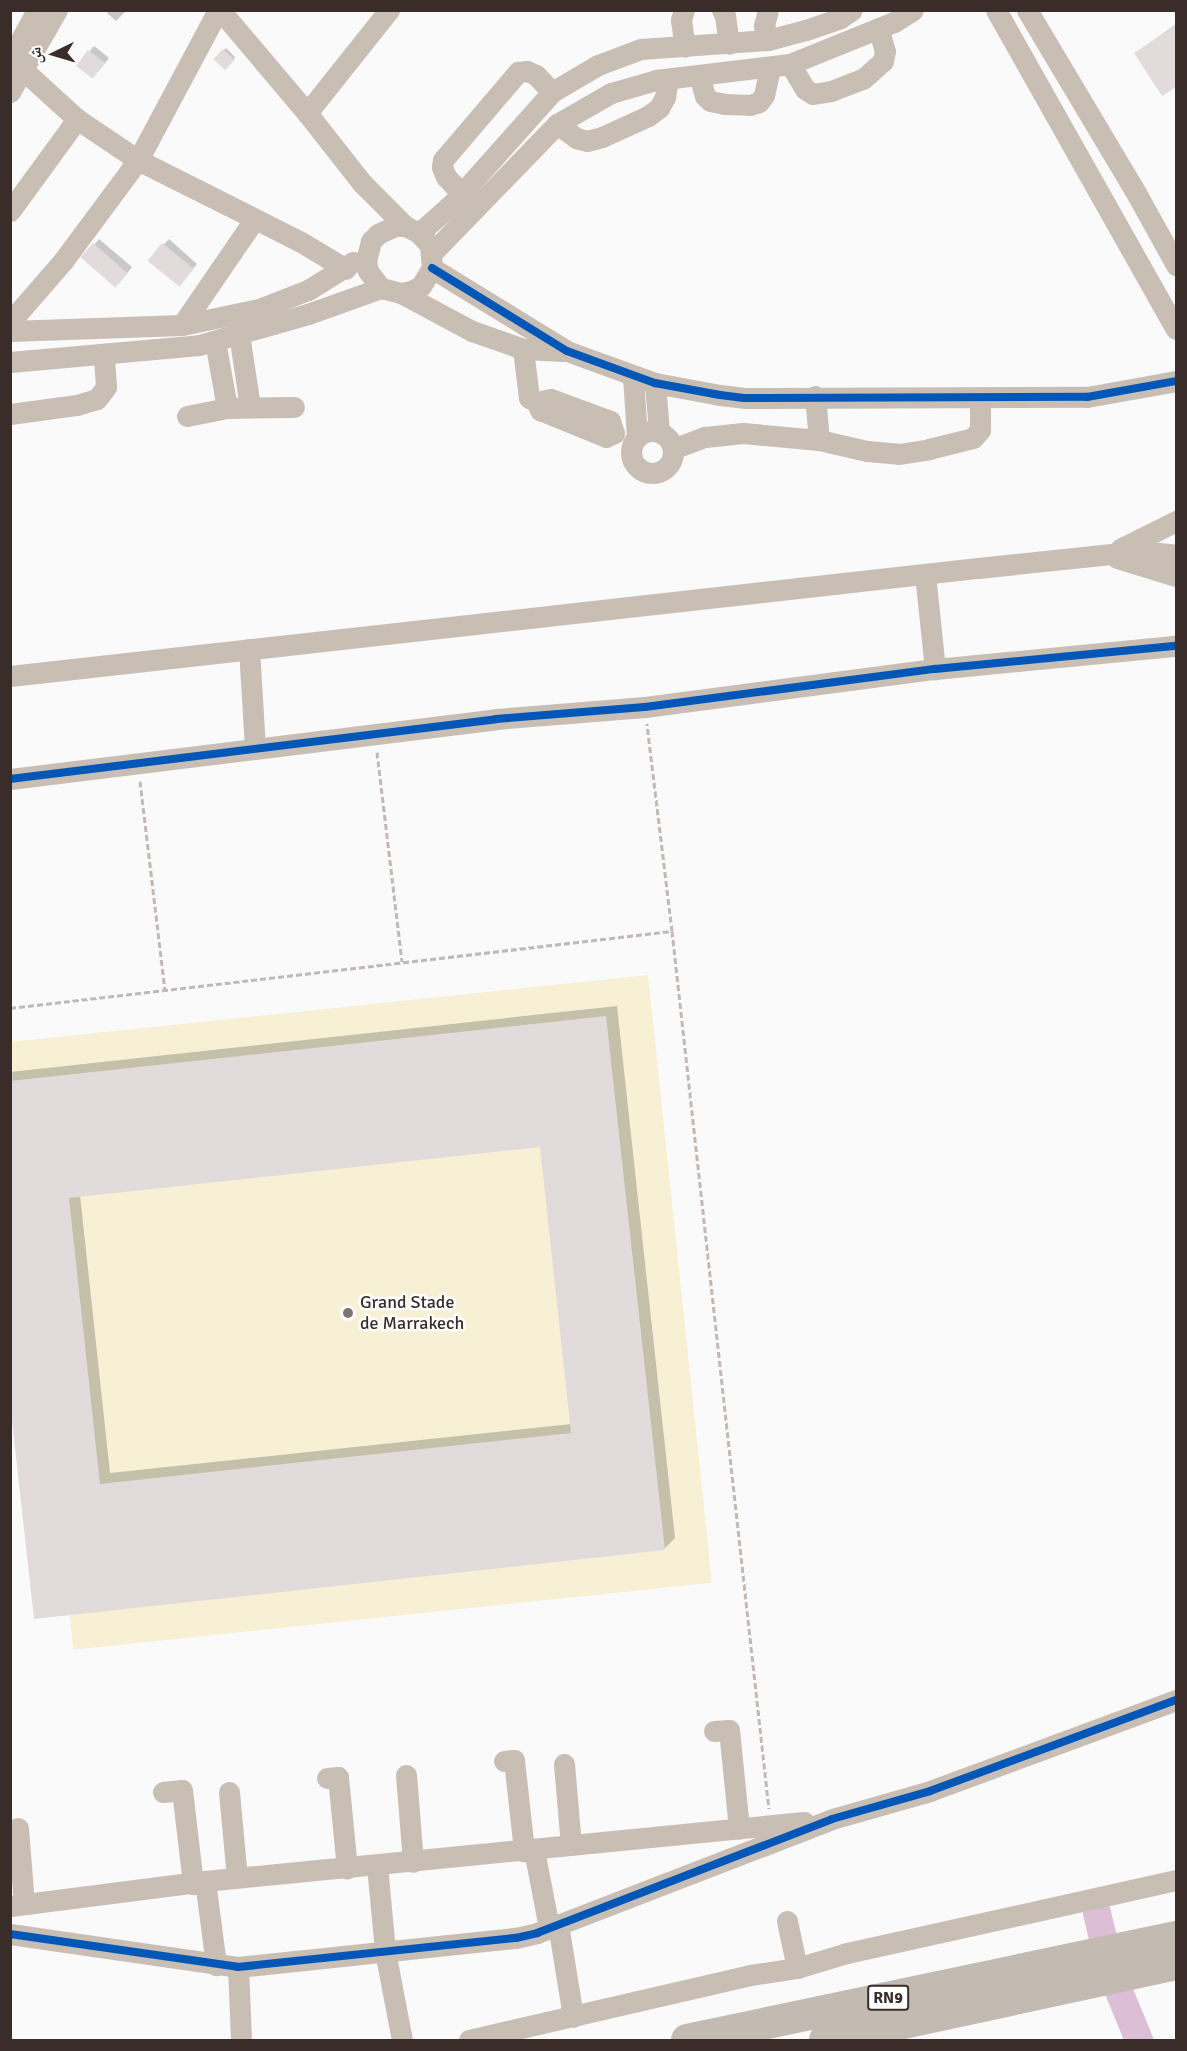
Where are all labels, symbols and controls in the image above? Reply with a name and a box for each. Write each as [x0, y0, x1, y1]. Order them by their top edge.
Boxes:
north arrow [24, 24, 84, 84]
text: ش [25, 46, 47, 65]
place label: Grand Stade de Marrakech [360, 1292, 464, 1334]
marker: Grand Stade de Marrakech [341, 1306, 355, 1320]
road number: RN9 [867, 1985, 909, 2011]

